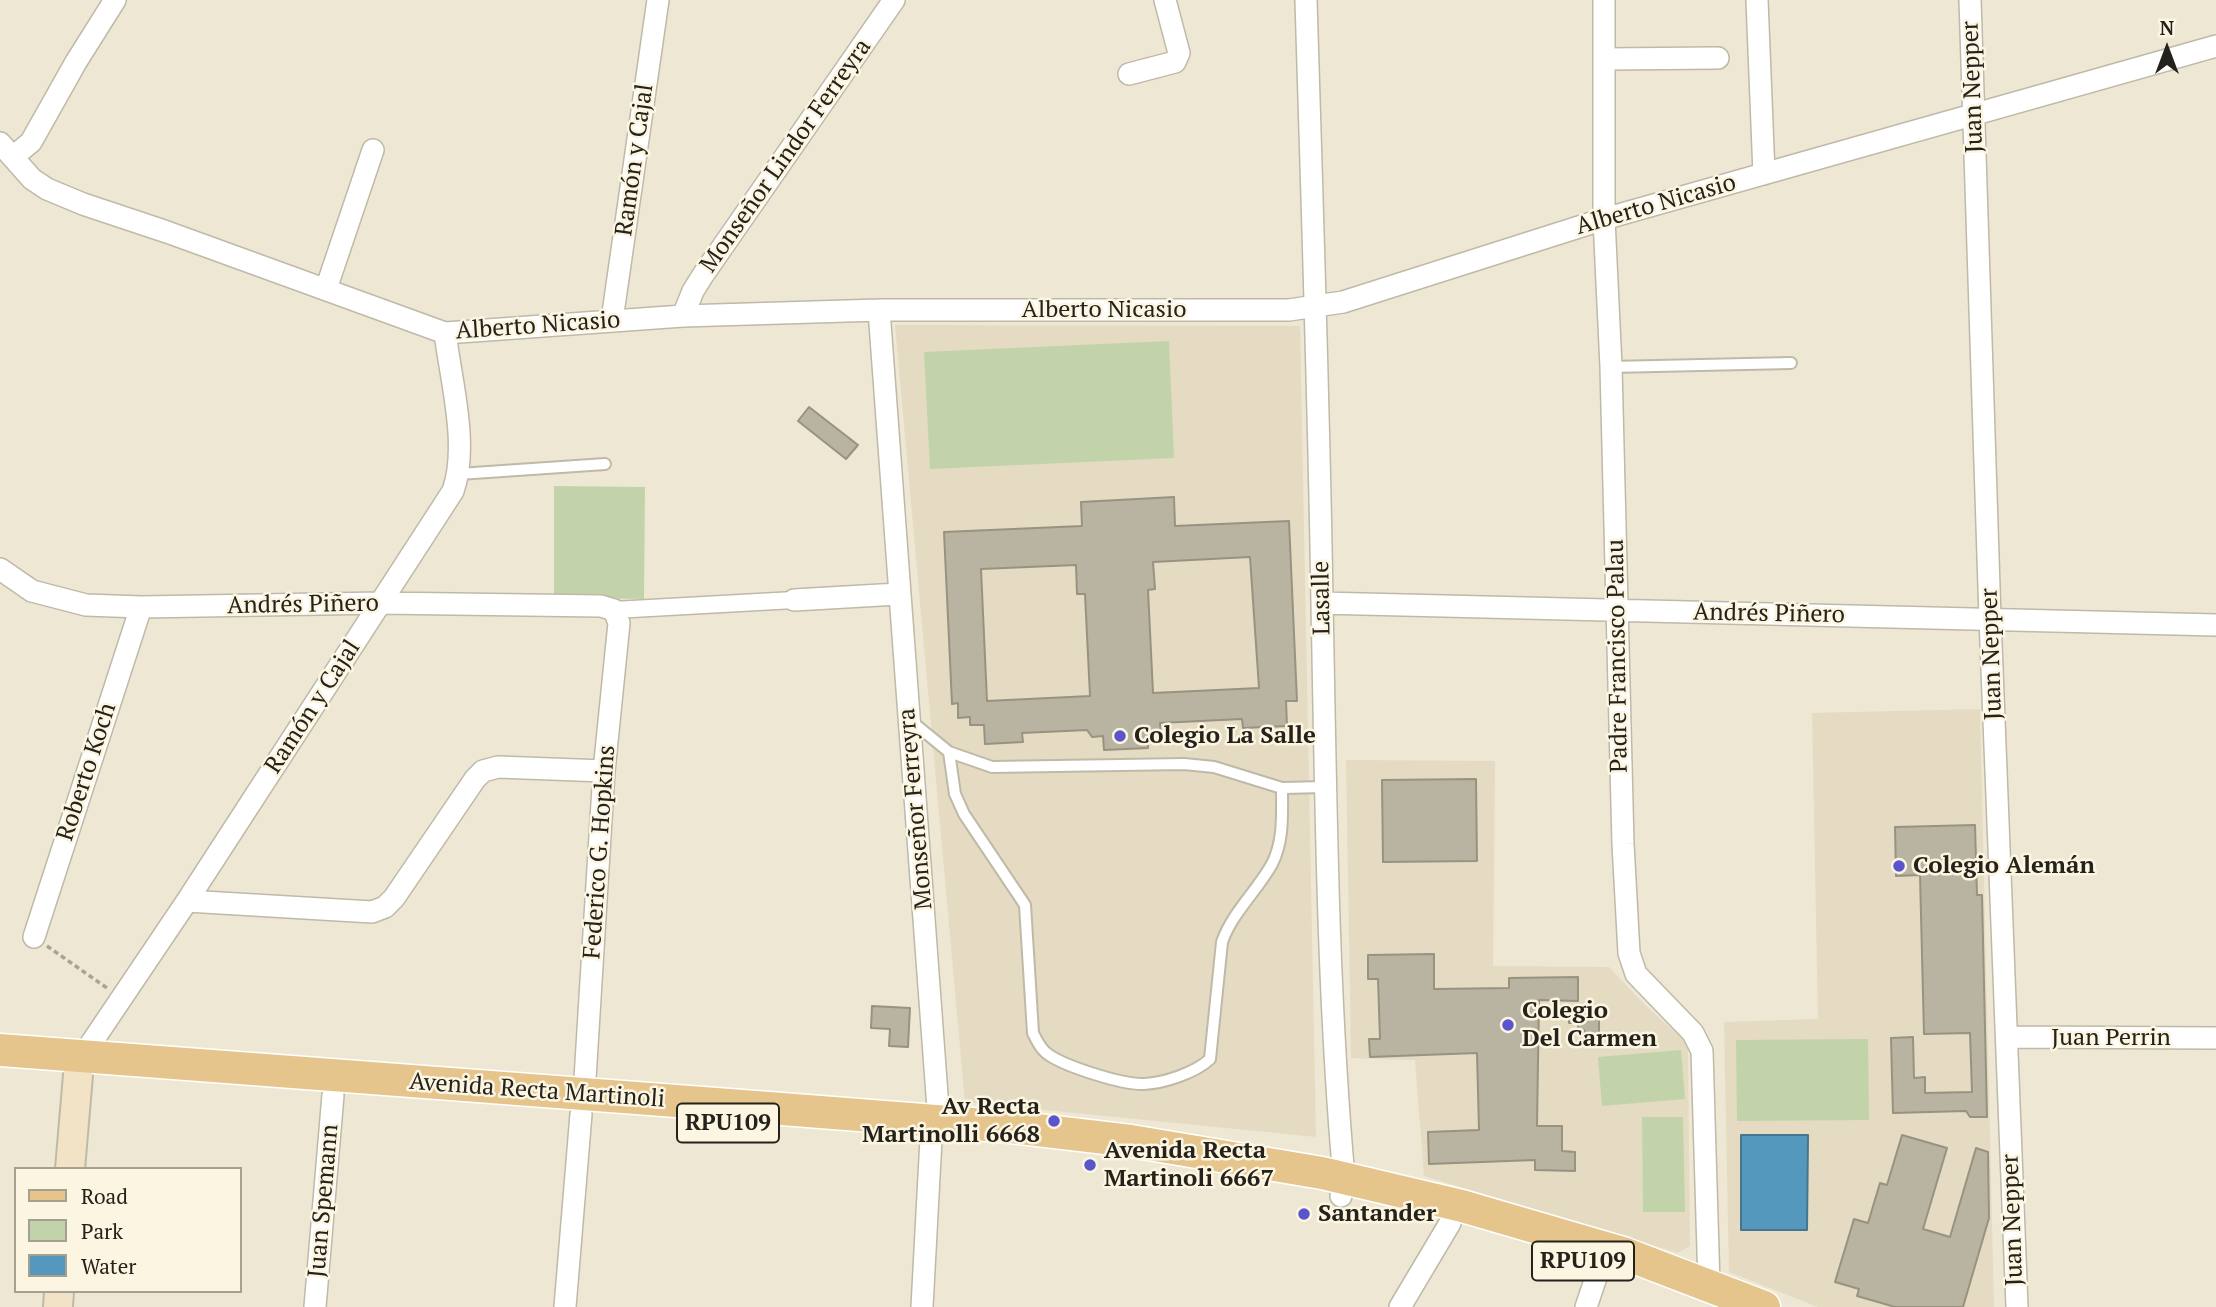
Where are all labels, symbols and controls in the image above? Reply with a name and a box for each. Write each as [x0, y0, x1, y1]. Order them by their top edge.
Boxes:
north arrow [2132, 14, 2202, 84]
text: N [2160, 15, 2174, 40]
street label: Juan Nepper [1956, 20, 1990, 154]
street label: Monseñor Lindor Ferreyra [694, 34, 878, 278]
street label: Ramón y Cajal [610, 82, 660, 238]
street label: Alberto Nicasio [1573, 168, 1739, 242]
street label: Alberto Nicasio [1022, 296, 1186, 324]
street label: Alberto Nicasio [455, 306, 621, 346]
street label: Padre Francisco Palau [1602, 539, 1634, 773]
street label: Lasalle [1307, 561, 1337, 635]
street label: Juan Nepper [1975, 587, 2009, 721]
street label: Andrés Piñero [227, 589, 379, 621]
street label: Andrés Piñero [1693, 598, 1845, 630]
street label: Ramón y Cajal [259, 635, 367, 779]
street label: Roberto Koch [51, 699, 123, 845]
street label: Monseñor Ferreyra [893, 707, 939, 911]
place label: Colegio La Salle [1134, 722, 1316, 750]
marker: Colegio La Salle [1112, 728, 1128, 744]
street label: Federico G. Hopkins [578, 744, 622, 960]
place label: Colegio Alemán [1913, 852, 2095, 880]
marker: Colegio Alemán [1891, 858, 1907, 874]
place label: Colegio Del Carmen [1522, 997, 1657, 1053]
marker: Colegio Del Carmen [1500, 1017, 1516, 1033]
street label: Juan Perrin [2051, 1024, 2171, 1052]
street label: Avenida Recta Martinoli [408, 1068, 666, 1114]
place label: Av Recta Martinolli 6668 [862, 1093, 1040, 1149]
road number: RPU109 [677, 1104, 779, 1142]
marker: Av Recta Martinolli 6668 [1046, 1113, 1062, 1129]
street label: Juan Spemann [303, 1123, 345, 1279]
place label: Avenida Recta Martinoli 6667 [1104, 1137, 1274, 1193]
street label: Juan Nepper [1996, 1153, 2030, 1287]
marker: Avenida Recta Martinoli 6667 [1082, 1157, 1098, 1173]
legend [14, 1167, 242, 1293]
text: Road [81, 1182, 128, 1210]
place label: Santander [1318, 1200, 1436, 1228]
marker: Santander [1296, 1206, 1312, 1222]
text: Park [81, 1217, 123, 1245]
road number: RPU109 [1532, 1242, 1634, 1280]
text: Water [81, 1252, 136, 1280]

